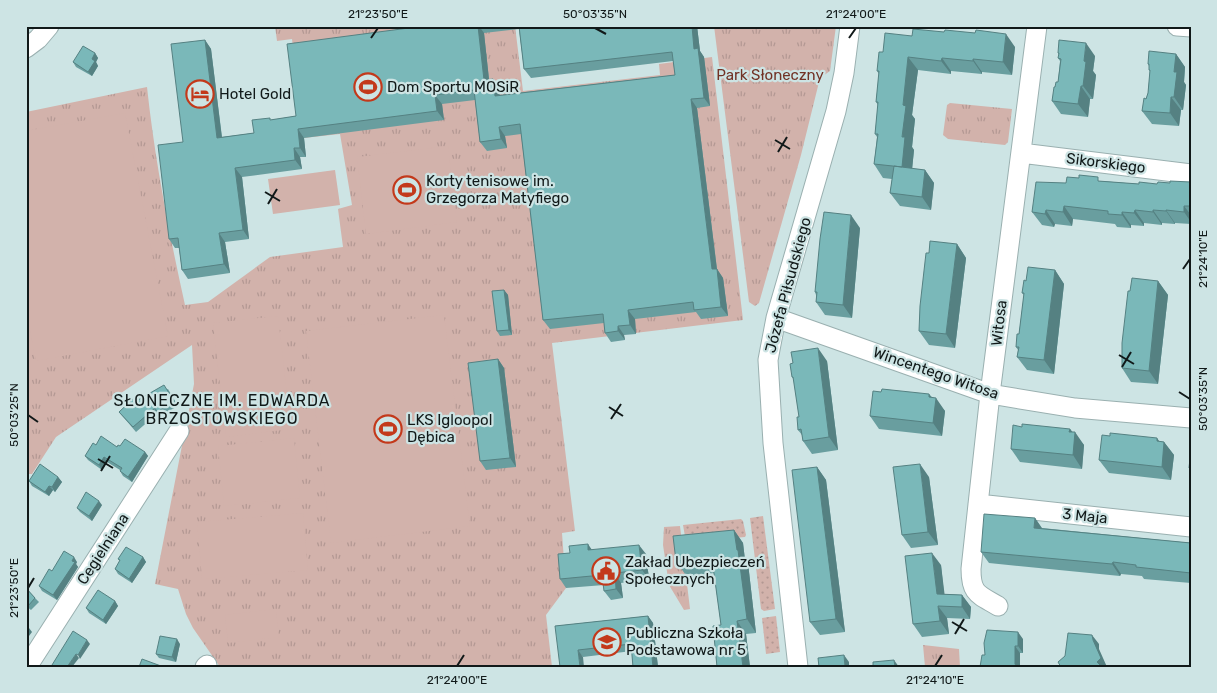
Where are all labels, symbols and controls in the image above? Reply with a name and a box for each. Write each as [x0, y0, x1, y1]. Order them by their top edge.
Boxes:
text: 21°23'50"E [348, 7, 408, 21]
text: 50°03'35"N [563, 7, 627, 21]
text: 21°24'00"E [826, 7, 886, 21]
park label: Park Słoneczny [716, 66, 824, 84]
sports icon: Dom Sportu MOSiR [353, 72, 383, 102]
place label: Dom Sportu MOSiR [387, 78, 519, 96]
hotel icon: Hotel Gold [185, 79, 215, 109]
place label: Hotel Gold [219, 85, 291, 103]
street label: Sikorskiego [1065, 149, 1147, 177]
place label: Korty tenisowe im. Grzegorza Matyfiego [426, 172, 569, 207]
sports icon: Korty tenisowe im. Grzegorza Matyfiego [392, 175, 422, 205]
street label: Józefa Piłsudskiego [761, 215, 815, 355]
text: 21°24'10"E [1196, 230, 1210, 288]
street label: Witosa [987, 299, 1011, 347]
street label: Wincentego Witosa [871, 343, 1001, 403]
text: 50°03'35"N [1196, 367, 1210, 431]
text: 50°03'25"N [7, 383, 21, 447]
district label: SŁONECZNE IM. EDWARDA BRZOSTOWSKIEGO [113, 391, 331, 428]
place label: LKS Igloopol Dębica [407, 411, 492, 446]
sports icon: LKS Igloopol Dębica [373, 414, 403, 444]
street label: 3 Maja [1062, 505, 1108, 527]
street label: Cegielniana [73, 510, 133, 588]
place label: Zakład Ubezpieczeń Społecznych [625, 553, 765, 588]
public building icon: Zakład Ubezpieczeń Społecznych [591, 556, 621, 586]
text: 21°23'50"E [7, 558, 21, 618]
place label: Publiczna Szkoła Podstawowa nr 5 [626, 624, 746, 659]
school or university icon: Publiczna Szkoła Podstawowa nr 5 [592, 627, 622, 657]
text: 21°24'00"E [427, 673, 487, 687]
text: 21°24'10"E [906, 673, 964, 687]

